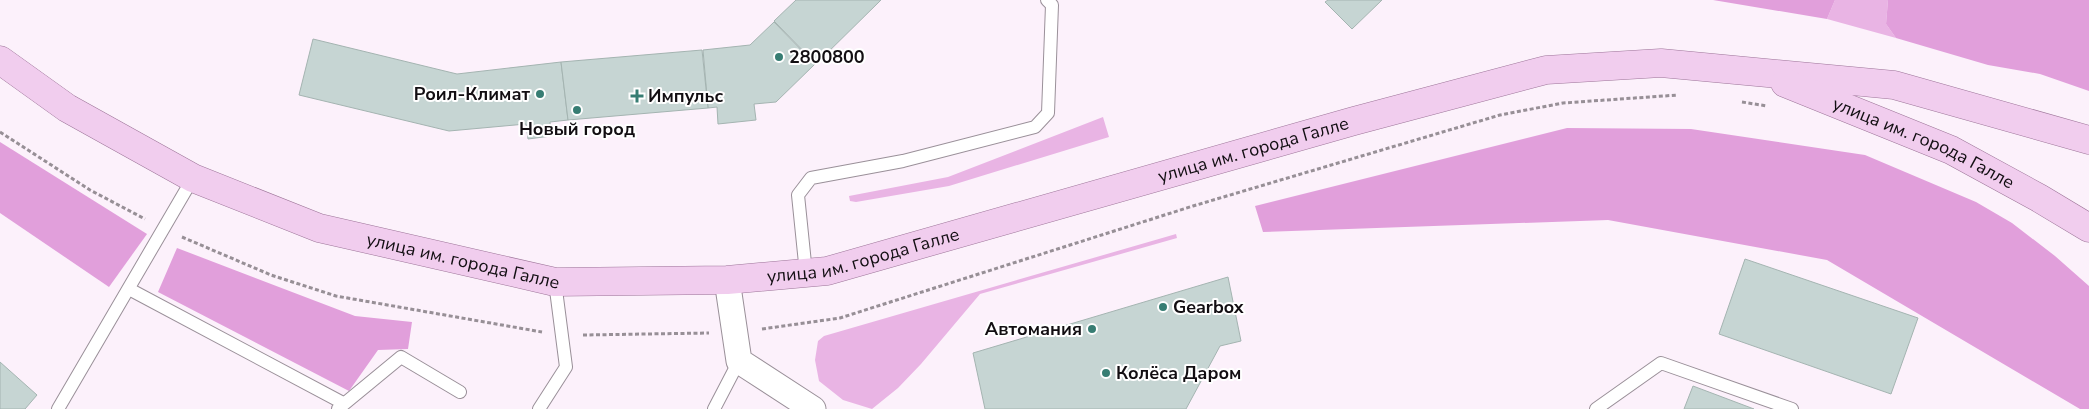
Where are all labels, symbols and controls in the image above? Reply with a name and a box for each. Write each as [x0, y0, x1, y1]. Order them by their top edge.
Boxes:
place label: 2800800 [789, 45, 865, 69]
marker: 2800800 [773, 51, 785, 63]
place label: Роил-Климат [414, 82, 530, 106]
place label: Импульс [648, 84, 724, 108]
marker: Роил-Климат [534, 88, 546, 100]
marker: Импульс [630, 89, 644, 103]
street label: улица им. города Галле [1829, 91, 2019, 194]
marker: Новый город [571, 104, 583, 116]
street label: улица им. города Галле [1155, 111, 1352, 188]
place label: Новый город [519, 117, 635, 141]
street label: улица им. города Галле [766, 222, 962, 288]
street label: улица им. города Галле [364, 227, 562, 295]
place label: Gearbox [1173, 295, 1244, 319]
marker: Gearbox [1157, 301, 1169, 313]
place label: Автомания [985, 317, 1082, 341]
marker: Автомания [1086, 323, 1098, 335]
place label: Колёса Даром [1116, 361, 1241, 385]
marker: Колёса Даром [1100, 367, 1112, 379]

